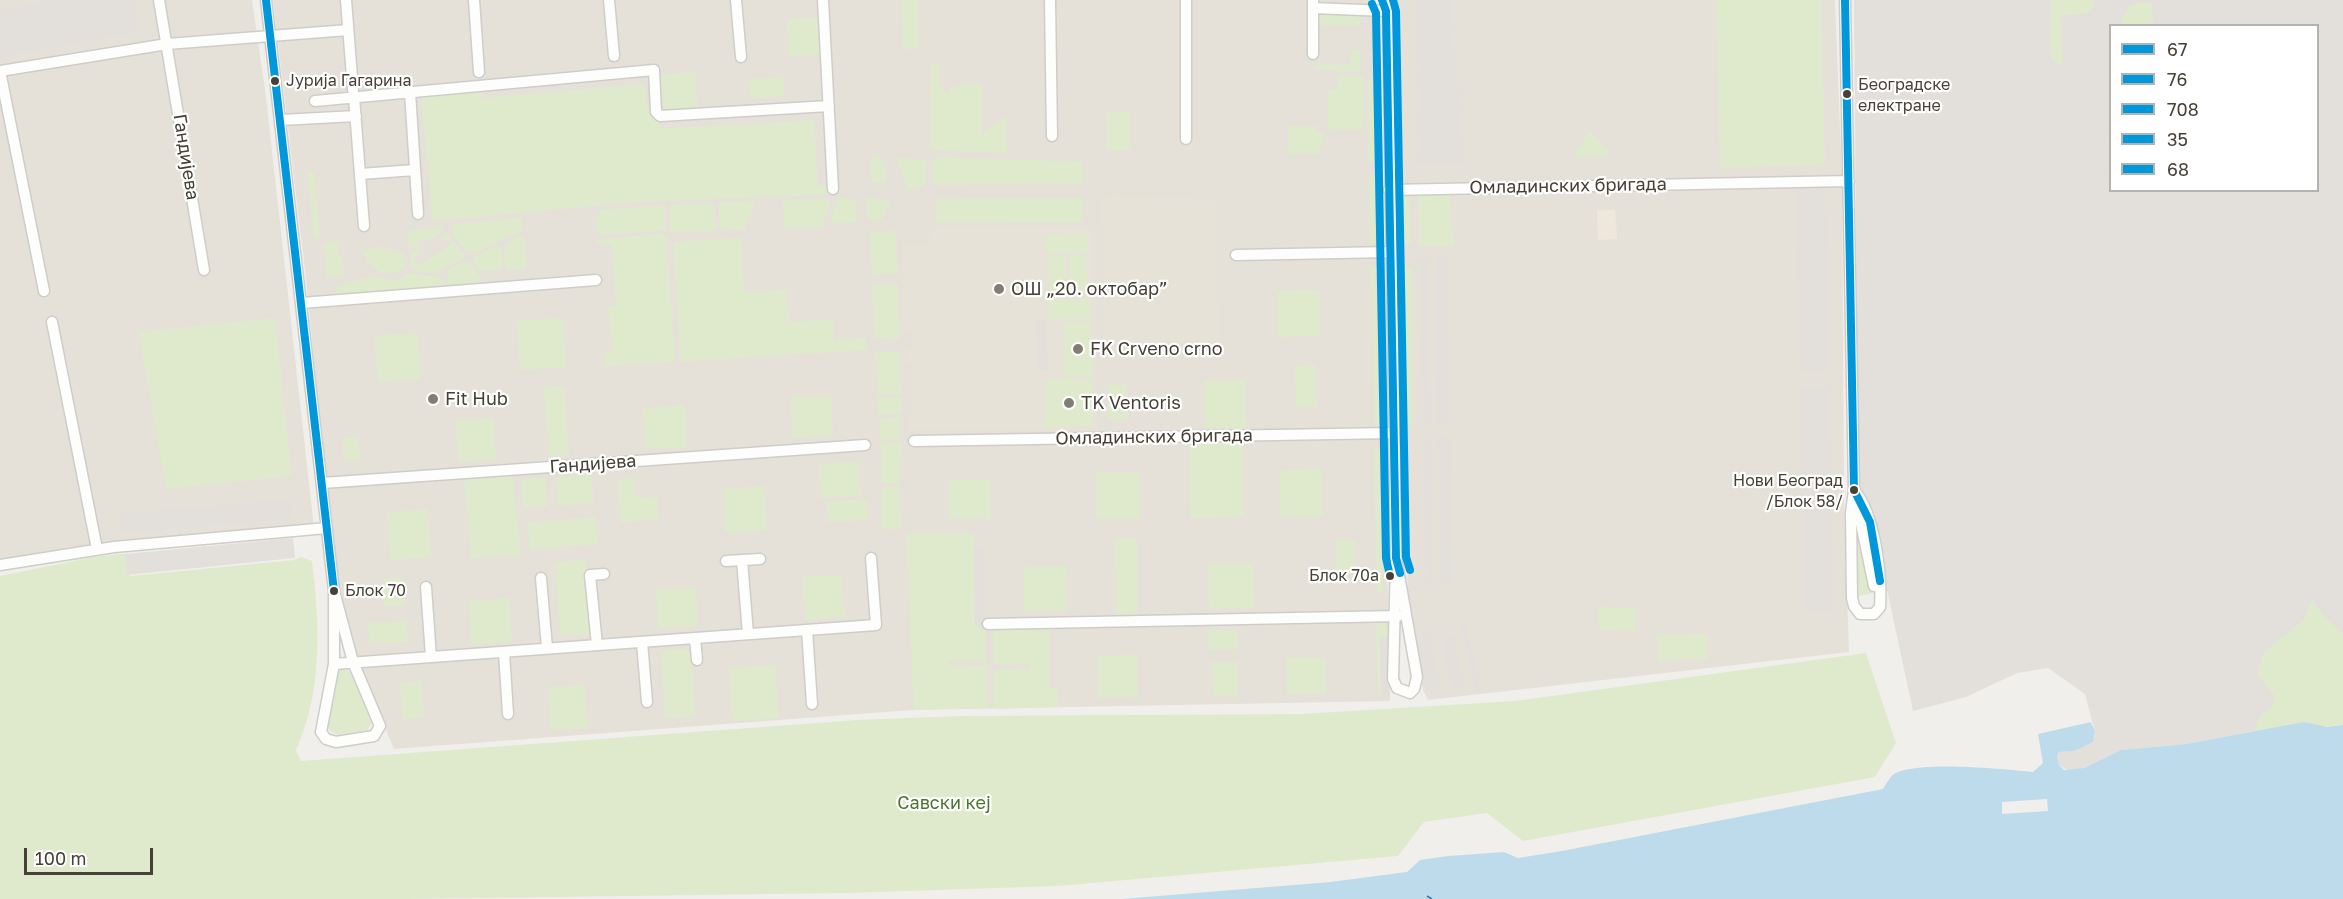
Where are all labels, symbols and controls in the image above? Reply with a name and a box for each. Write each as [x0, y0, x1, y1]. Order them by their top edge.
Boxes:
legend [2109, 24, 2319, 192]
text: 67 [2167, 38, 2187, 60]
text: 76 [2167, 68, 2187, 90]
place label: Јурија Гагарина [286, 71, 412, 91]
marker: Јурија Гагарина [269, 75, 281, 87]
place label: Београдске електране [1858, 75, 1950, 113]
marker: Београдске електране [1841, 88, 1853, 100]
text: 708 [2167, 98, 2199, 120]
street label: Гандијева [169, 112, 203, 202]
text: 35 [2167, 128, 2188, 150]
text: 68 [2167, 158, 2189, 180]
street label: Омладинских бригада [1469, 173, 1667, 199]
place label: ОШ „20. октобар” [1011, 278, 1168, 300]
marker: ОШ „20. октобар” [992, 282, 1006, 296]
place label: FK Crveno crno [1090, 338, 1223, 360]
marker: FK Crveno crno [1071, 342, 1085, 356]
place label: Fit Hub [445, 388, 508, 410]
marker: Fit Hub [426, 392, 440, 406]
place label: TK Ventoris [1081, 392, 1181, 414]
marker: TK Ventoris [1062, 396, 1076, 410]
street label: Омладинских бригада [1055, 424, 1253, 450]
street label: Гандијева [549, 450, 637, 478]
place label: Нови Београд /Блок 58/ [1733, 471, 1843, 509]
marker: Нови Београд /Блок 58/ [1848, 484, 1860, 496]
place label: Блок 70а [1309, 566, 1379, 586]
marker: Блок 70а [1384, 570, 1396, 582]
place label: Блок 70 [345, 581, 406, 601]
marker: Блок 70 [328, 585, 340, 597]
park label: Савски кеј [897, 792, 991, 814]
scale bar [27, 836, 156, 874]
text: 100 m [35, 847, 86, 869]

